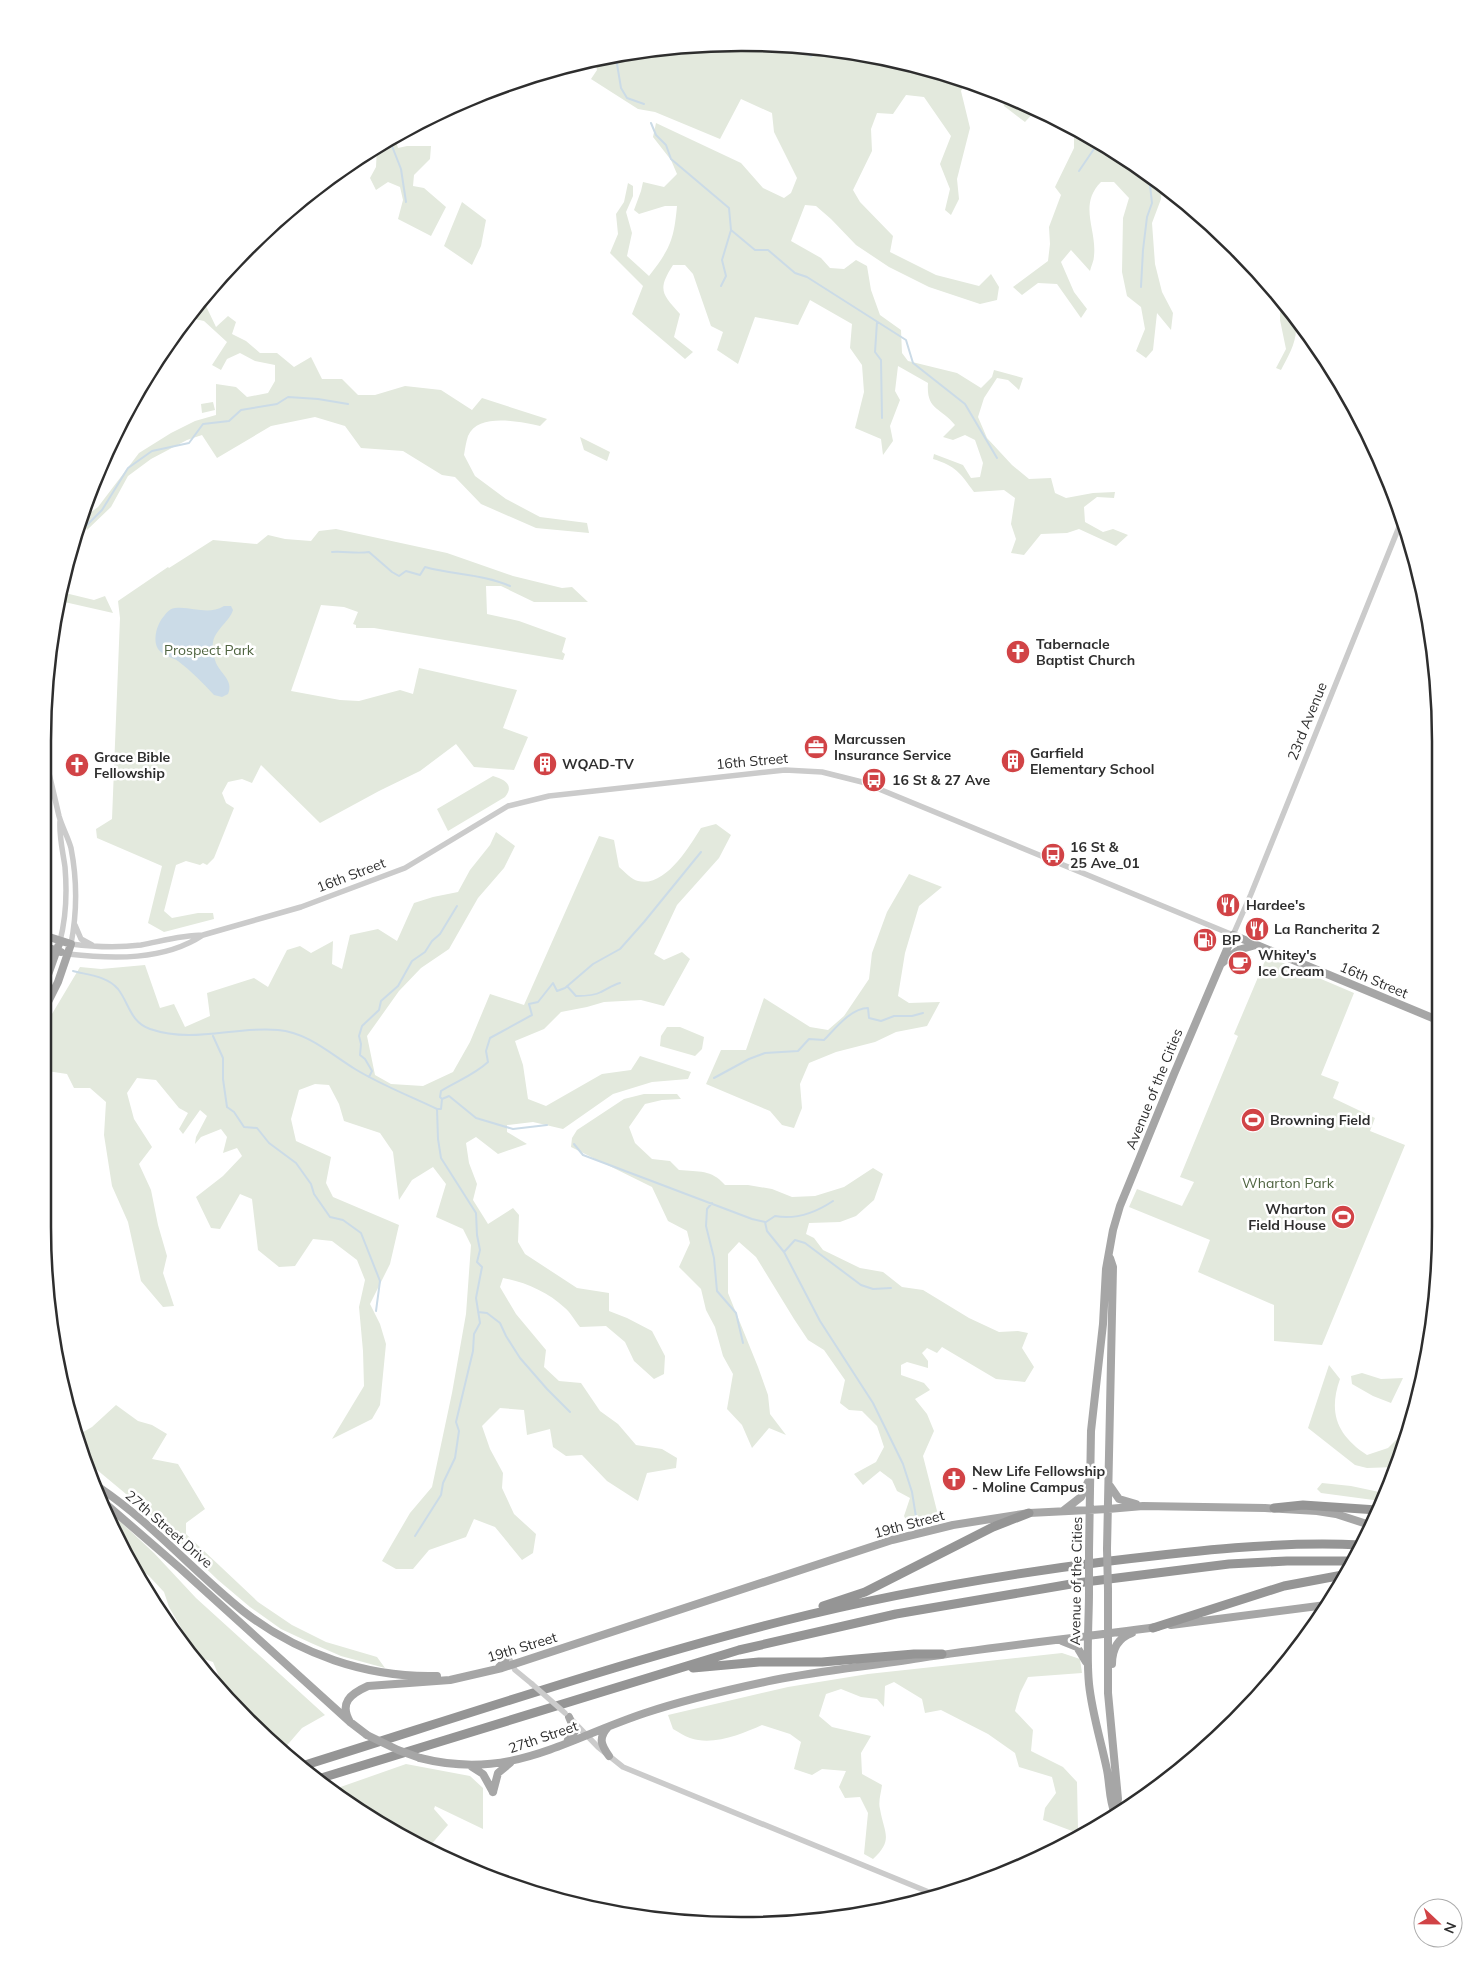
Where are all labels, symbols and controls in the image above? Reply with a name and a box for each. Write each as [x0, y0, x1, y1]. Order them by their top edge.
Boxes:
place label: Tabernacle Baptist Church [1036, 635, 1135, 669]
church icon: Tabernacle Baptist Church [1005, 639, 1031, 665]
park label: Prospect Park [164, 641, 255, 659]
street label: 23rd Avenue [1283, 679, 1331, 763]
place label: Marcussen Insurance Service [834, 730, 952, 764]
office icon: Marcussen Insurance Service [803, 734, 829, 760]
place label: Garfield Elementary School [1030, 744, 1154, 778]
place label: Grace Bible Fellowship [94, 748, 171, 782]
building icon: Garfield Elementary School [1000, 748, 1026, 774]
street label: 16th Street [715, 749, 789, 773]
building icon: WQAD-TV [532, 751, 558, 777]
church icon: Grace Bible Fellowship [64, 752, 90, 778]
place label: WQAD-TV [562, 755, 635, 773]
bus stop icon: 16 St & 27 Ave [861, 767, 887, 793]
place label: 16 St & 27 Ave [892, 771, 990, 789]
place label: 16 St & 25 Ave_01 [1070, 838, 1140, 872]
bus stop icon: 16 St & 25 Ave_01 [1040, 842, 1066, 868]
street label: 16th Street [314, 854, 388, 896]
restaurant icon: Hardee's [1215, 892, 1241, 918]
place label: Hardee's [1246, 896, 1305, 914]
restaurant icon: La Rancherita 2 [1244, 916, 1270, 942]
place label: La Rancherita 2 [1274, 920, 1380, 938]
fuel station icon: BP [1192, 927, 1218, 953]
place label: BP [1222, 931, 1241, 949]
place label: Whitey's Ice Cream [1258, 946, 1324, 980]
cafe icon: Whitey's Ice Cream [1227, 950, 1253, 976]
street label: 16th Street [1337, 958, 1411, 1002]
street label: Avenue of the Cities [1122, 1026, 1186, 1152]
sports icon: Browning Field [1240, 1107, 1266, 1133]
place label: Browning Field [1270, 1111, 1370, 1129]
park label: Wharton Park [1242, 1174, 1335, 1192]
place label: Wharton Field House [1248, 1200, 1326, 1234]
sports icon: Wharton Field House [1330, 1204, 1356, 1230]
place label: New Life Fellowship - Moline Campus [972, 1462, 1106, 1496]
church icon: New Life Fellowship - Moline Campus [941, 1466, 967, 1492]
street label: 27th Street Drive [122, 1486, 216, 1572]
street label: 19th Street [872, 1506, 946, 1542]
street label: Avenue of the Cities [1066, 1516, 1086, 1646]
street label: 19th Street [485, 1628, 559, 1666]
street label: 27th Street [506, 1717, 580, 1757]
north arrow [1413, 1898, 1463, 1948]
text: N [1440, 1920, 1460, 1936]

